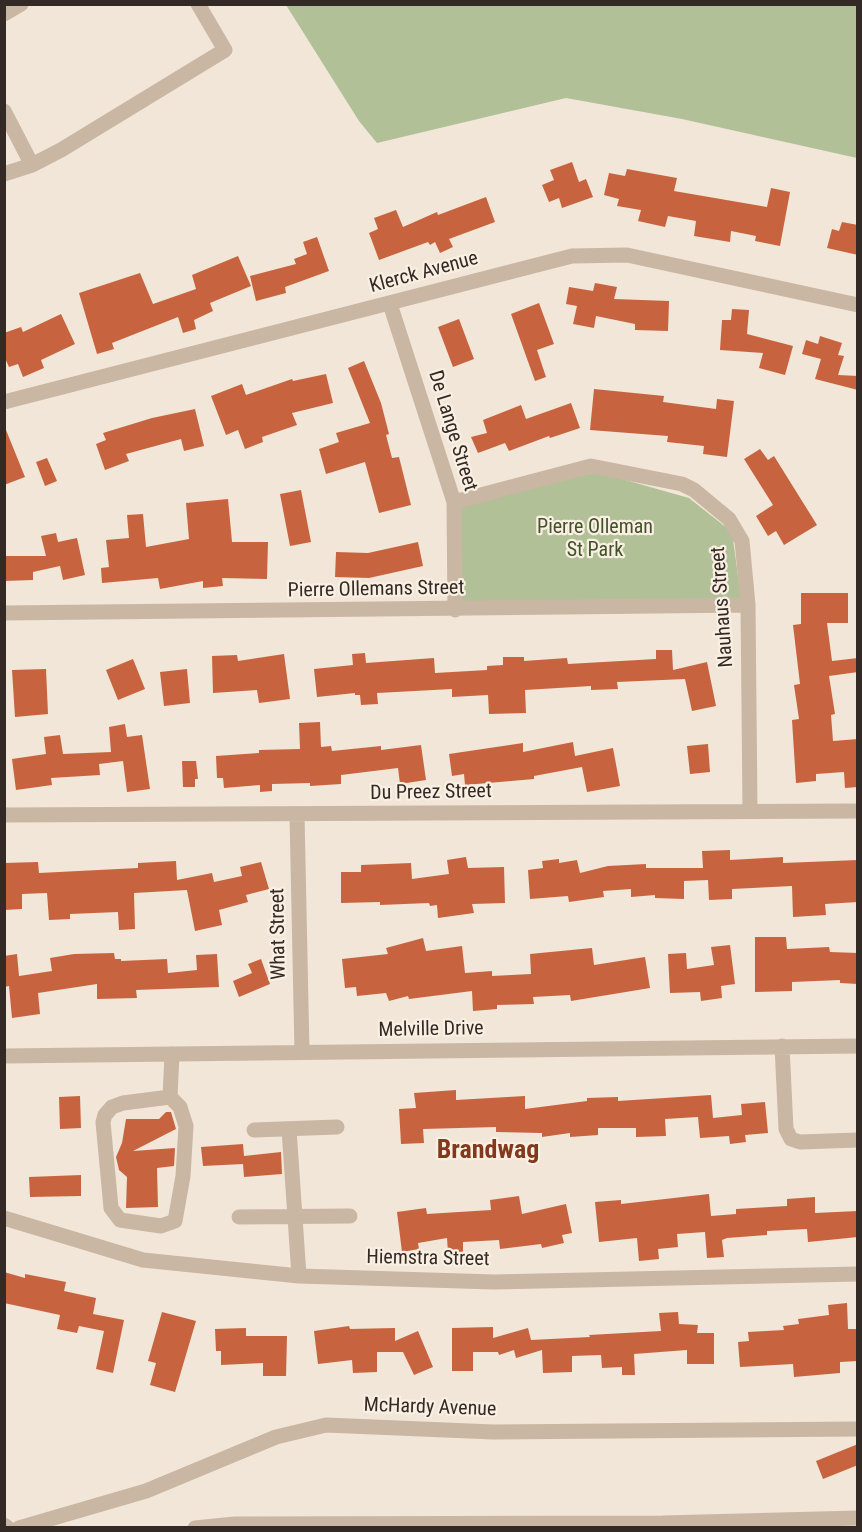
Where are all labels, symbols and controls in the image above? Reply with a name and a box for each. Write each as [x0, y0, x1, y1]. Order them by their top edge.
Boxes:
street label: Klerck Avenue [367, 247, 481, 299]
street label: De Lange Street [422, 368, 482, 494]
park label: Pierre Olleman St Park [537, 516, 653, 563]
street label: Nauhaus Street [707, 546, 739, 668]
street label: Pierre Ollemans Street [288, 576, 464, 604]
street label: Du Preez Street [370, 780, 492, 806]
street label: What Street [266, 888, 292, 980]
street label: Melville Drive [378, 1017, 484, 1043]
district label: Brandwag [437, 1135, 539, 1167]
street label: Hiemstra Street [366, 1246, 490, 1272]
street label: McHardy Avenue [363, 1394, 497, 1422]

